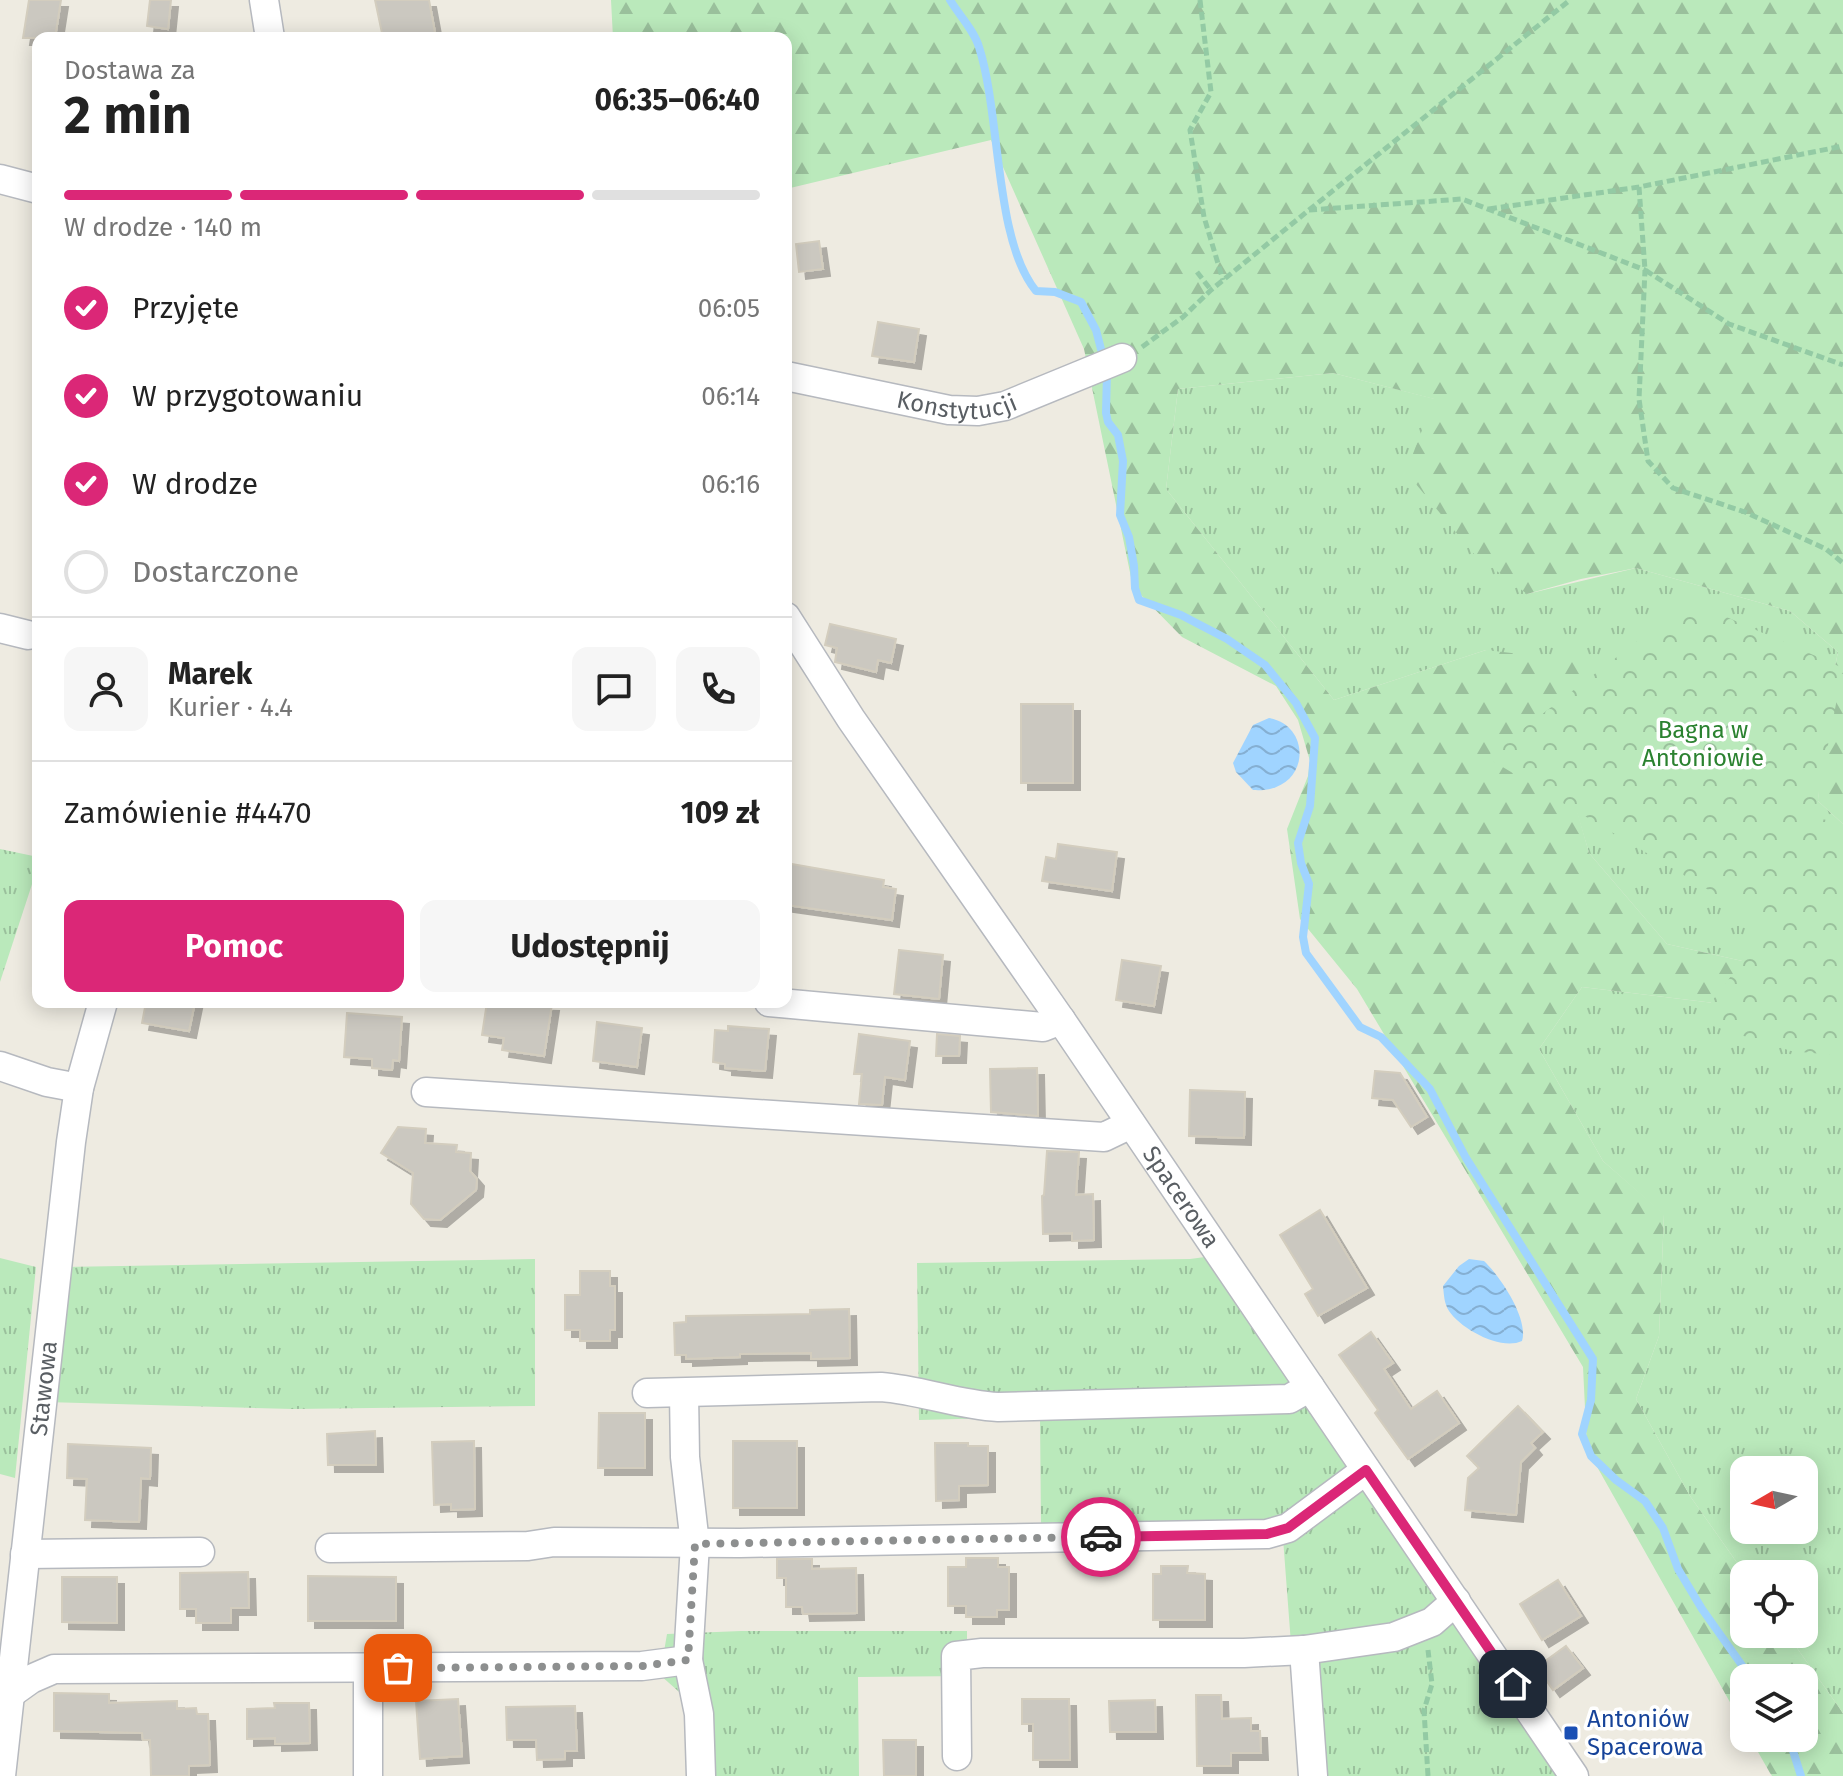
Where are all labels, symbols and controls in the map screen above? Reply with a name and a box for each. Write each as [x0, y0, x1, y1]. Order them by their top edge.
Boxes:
text: Dostawa za [64, 55, 196, 86]
text: 06:35–06:40 [595, 82, 760, 118]
text: 2 min [64, 84, 192, 147]
text: W drodze · 140 m [64, 212, 262, 243]
icon: check [64, 286, 108, 330]
text: Przyjęte [132, 290, 239, 326]
text: 06:05 [698, 293, 760, 324]
icon: check [64, 374, 108, 418]
text: W przygotowaniu [132, 378, 363, 414]
text: 06:14 [701, 381, 760, 412]
street label: Konstytucji [894, 385, 1021, 425]
icon: check [64, 462, 108, 506]
text: W drodze [132, 466, 258, 502]
text: 06:16 [701, 469, 760, 500]
text: Dostarczone [132, 554, 299, 590]
button: person [64, 647, 148, 731]
button: chat [572, 647, 656, 731]
button: phone [676, 647, 760, 731]
text: Marek [168, 656, 252, 692]
text: Kurier · 4.4 [168, 692, 293, 723]
park label: Bagna w Antoniowie [1642, 716, 1764, 772]
text: Zamówienie #4470 [64, 795, 312, 831]
text: 109 zł [681, 795, 760, 831]
button: Pomoc [64, 900, 404, 992]
button: Udostępnij [420, 900, 760, 992]
street label: Spacerowa [1137, 1141, 1226, 1253]
street label: Stawowa [25, 1339, 63, 1437]
north arrow [1730, 1456, 1818, 1544]
map controls [1730, 1456, 1818, 1752]
courier [1061, 1497, 1141, 1577]
icon: car [1079, 1515, 1123, 1559]
button: locate [1730, 1560, 1818, 1648]
pin [364, 1634, 432, 1702]
icon: bag [376, 1646, 420, 1690]
pin [1479, 1650, 1547, 1718]
icon: home [1491, 1662, 1535, 1706]
button: layers [1730, 1664, 1818, 1752]
place label: Antoniów Spacerowa [1587, 1705, 1704, 1761]
marker: Antoniów Spacerowa [1562, 1724, 1580, 1742]

